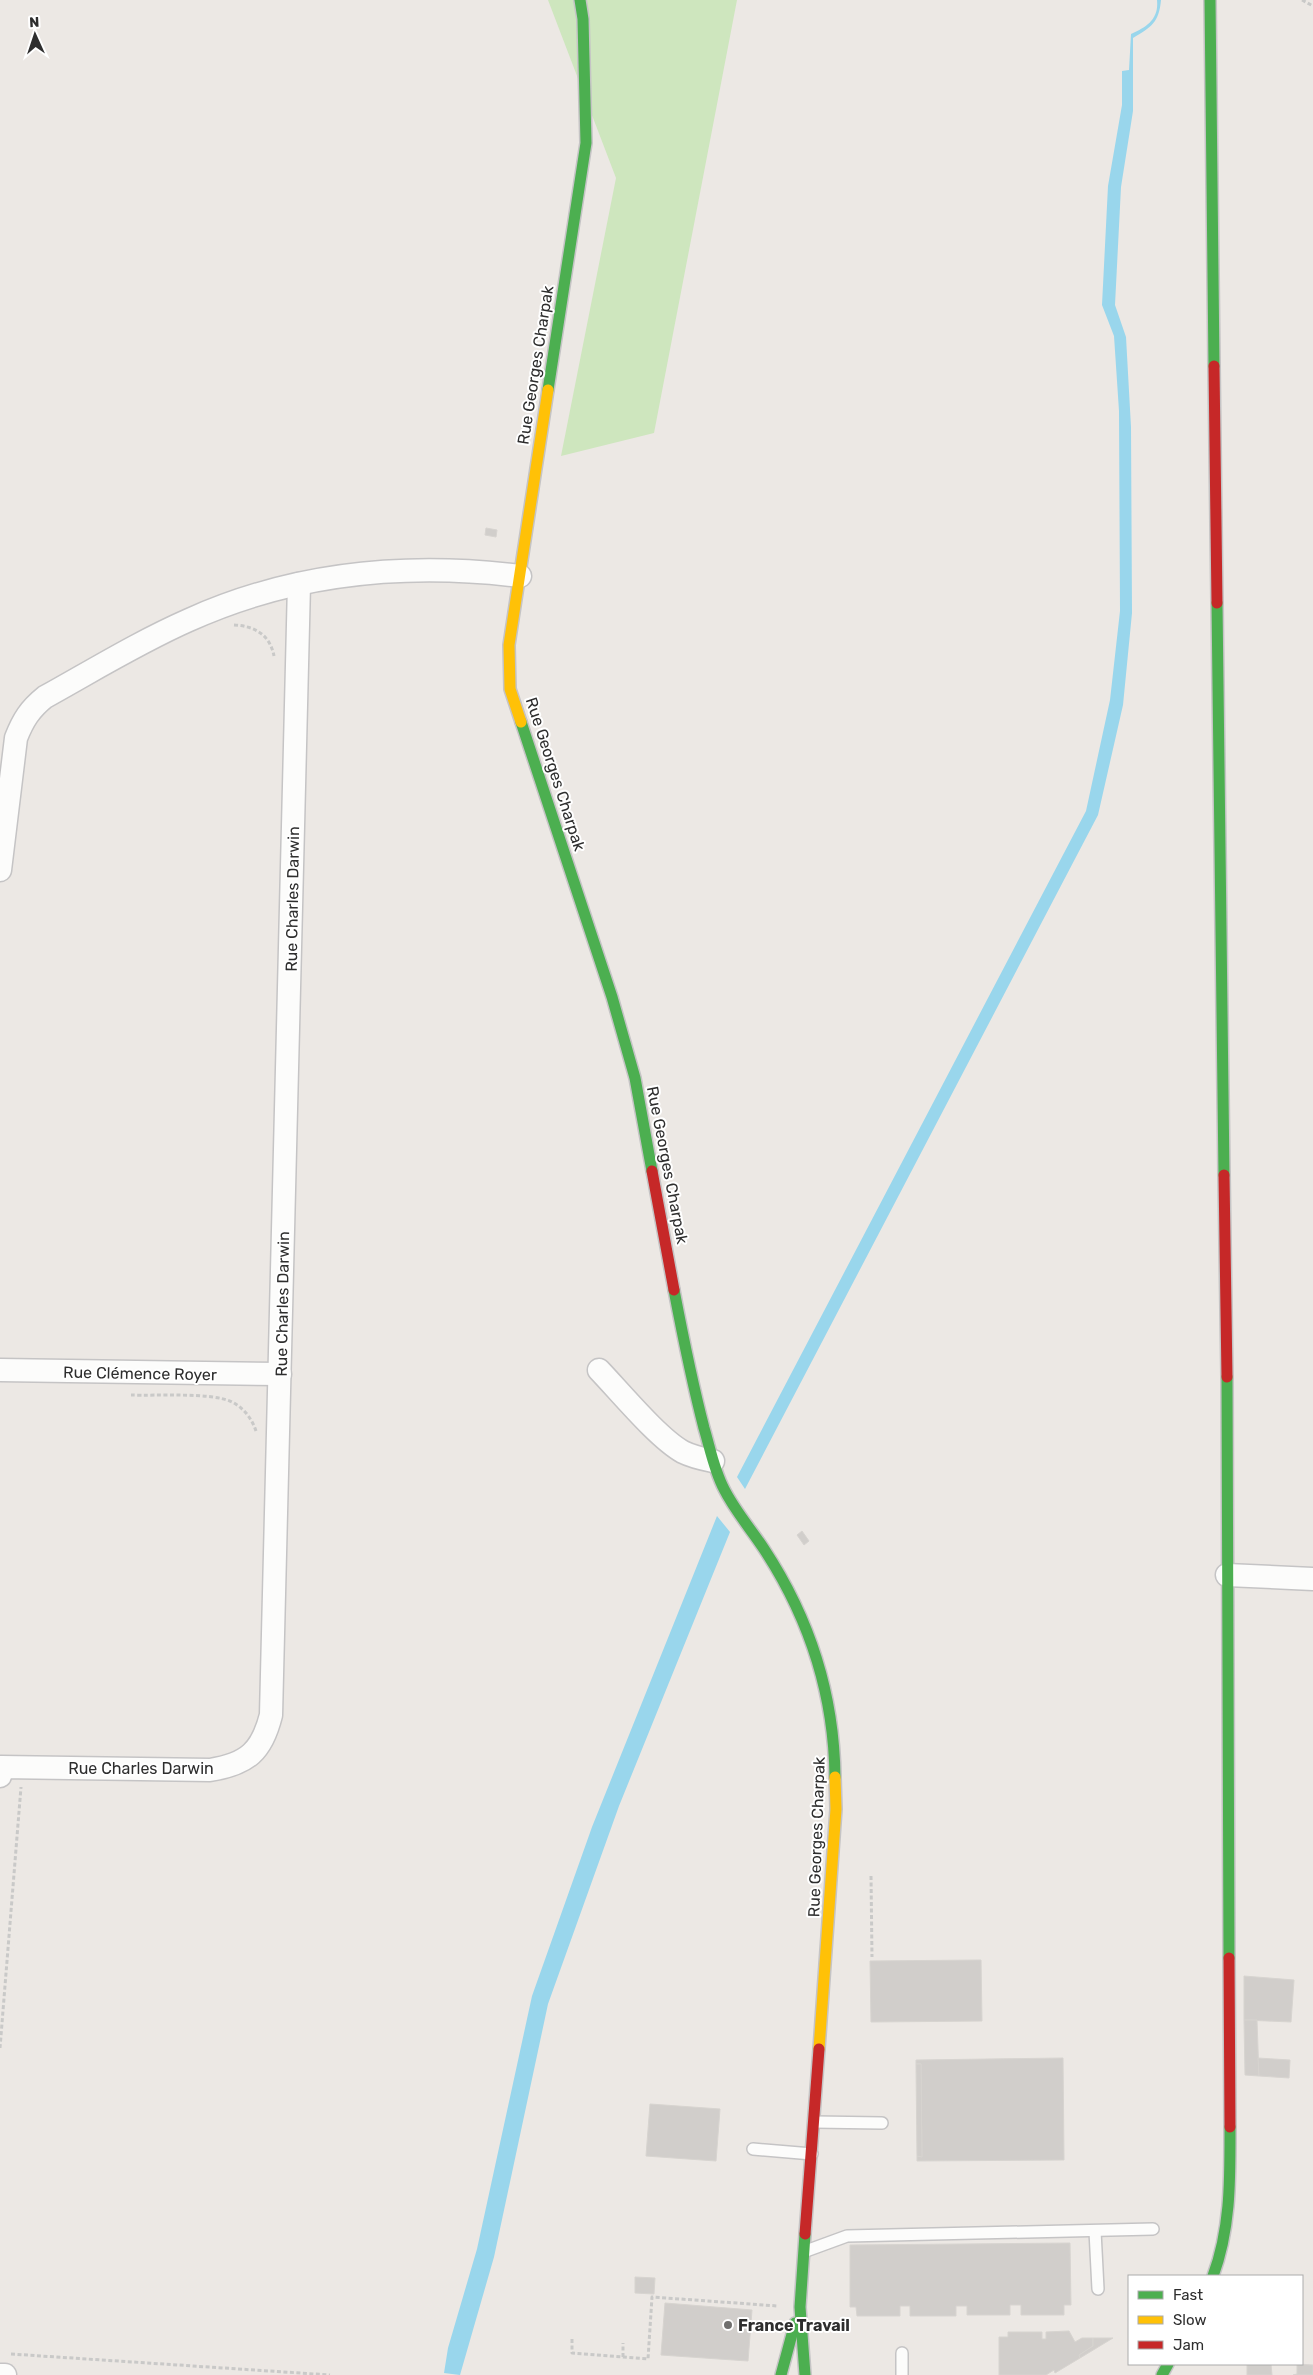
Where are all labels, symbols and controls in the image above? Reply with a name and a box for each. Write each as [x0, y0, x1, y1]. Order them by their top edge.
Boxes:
north arrow [10, 10, 60, 60]
text: N [29, 14, 40, 31]
street label: Rue Georges Charpak [514, 284, 558, 446]
street label: Rue Georges Charpak [522, 695, 590, 854]
street label: Rue Charles Darwin [282, 826, 303, 972]
street label: Rue Georges Charpak [643, 1085, 692, 1246]
street label: Rue Charles Darwin [272, 1231, 293, 1377]
street label: Rue Clémence Royer [63, 1363, 217, 1384]
street label: Rue Georges Charpak [804, 1756, 829, 1918]
street label: Rue Charles Darwin [68, 1759, 214, 1778]
legend [1128, 2275, 1303, 2365]
text: Fast [1173, 2286, 1203, 2304]
text: Slow [1173, 2311, 1206, 2329]
place label: France Travail [738, 2316, 850, 2335]
marker: France Travail [722, 2319, 734, 2331]
text: Jam [1173, 2336, 1204, 2354]

